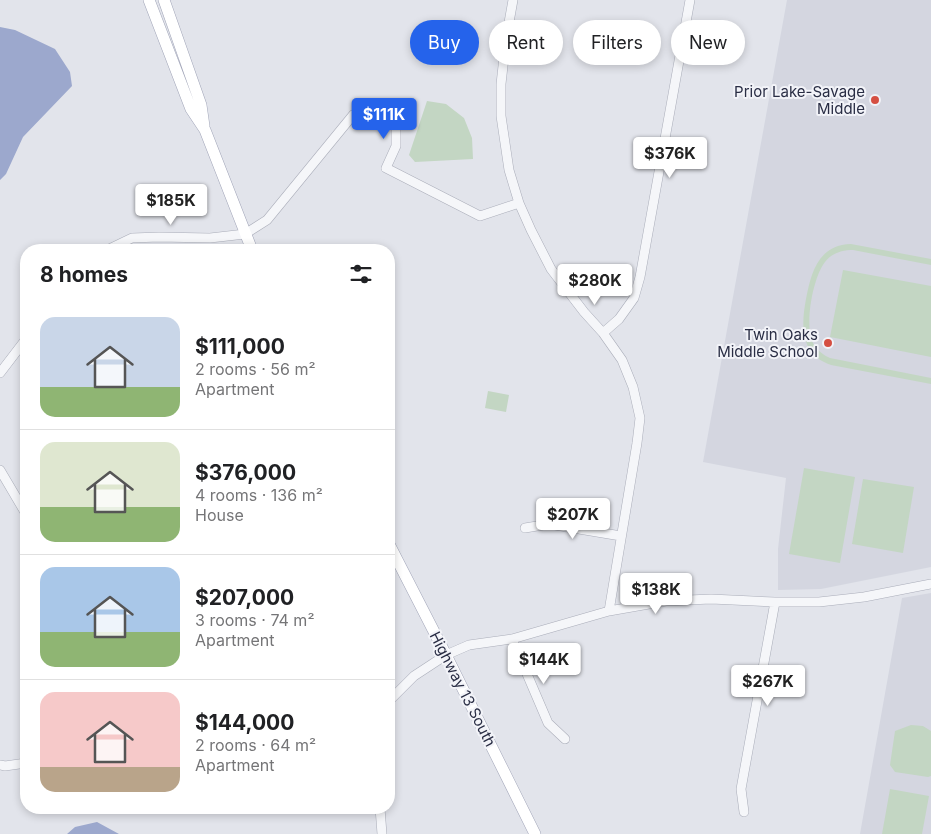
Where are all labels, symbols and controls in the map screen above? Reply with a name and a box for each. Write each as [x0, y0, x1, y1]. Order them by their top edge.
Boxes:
chip: Buy [410, 20, 479, 65]
chip: Rent [489, 20, 563, 65]
chip: Filters [573, 20, 661, 65]
chip: New [671, 20, 745, 65]
place label: Prior Lake-Savage Middle [734, 82, 865, 118]
marker: Prior Lake-Savage Middle [869, 94, 881, 106]
pin: $111K [349, 98, 419, 140]
text: $111K [363, 104, 405, 124]
pin: $376K [635, 136, 705, 179]
text: $376K [644, 143, 696, 163]
pin: $185K [136, 184, 206, 226]
text: $185K [146, 190, 196, 210]
icon: filters [347, 260, 375, 288]
text: 8 homes [40, 262, 128, 287]
pin: $280K [560, 264, 630, 306]
text: $280K [568, 270, 622, 290]
place label: Twin Oaks Middle School [717, 325, 818, 361]
text: $111,000 [195, 334, 285, 359]
icon: home [80, 337, 140, 397]
marker: Twin Oaks Middle School [822, 337, 834, 349]
text: 2 rooms · 56 m² [195, 359, 316, 379]
text: Apartment [195, 379, 275, 399]
text: $376,000 [195, 460, 296, 485]
icon: home [80, 462, 140, 522]
text: 4 rooms · 136 m² [195, 485, 323, 505]
pin: $207K [538, 498, 608, 540]
text: $207K [547, 504, 599, 524]
text: House [195, 505, 244, 525]
pin: $138K [621, 572, 691, 615]
text: $138K [631, 579, 681, 599]
text: $207,000 [195, 585, 294, 610]
icon: home [80, 587, 140, 647]
text: 3 rooms · 74 m² [195, 610, 314, 630]
street label: Highway 13 South [426, 628, 500, 750]
text: Apartment [195, 630, 275, 650]
pin: $144K [509, 642, 579, 685]
text: $144K [519, 649, 569, 669]
pin: $267K [733, 664, 803, 707]
text: $267K [742, 671, 794, 691]
text: $144,000 [195, 710, 294, 735]
icon: home [80, 712, 140, 772]
text: 2 rooms · 64 m² [195, 735, 316, 755]
text: Apartment [195, 755, 275, 775]

